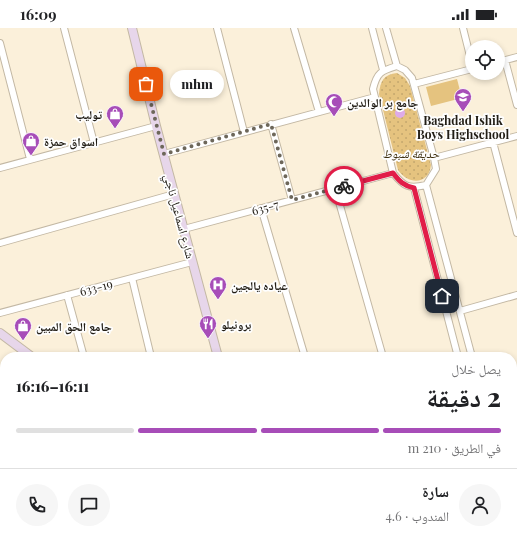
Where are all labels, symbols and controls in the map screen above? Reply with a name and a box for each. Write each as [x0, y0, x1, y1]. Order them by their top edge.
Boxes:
text: 16:09 [20, 4, 56, 24]
map controls [465, 40, 505, 80]
button: locate [465, 40, 505, 80]
pin [129, 67, 163, 101]
callout: mhm [170, 70, 224, 98]
icon: bag [135, 73, 157, 95]
text: mhm [181, 75, 213, 92]
school or university icon: Baghdad Ishik Boys Highschool [453, 87, 473, 112]
mosque icon: جامع بر الوالدين [324, 92, 344, 117]
place label: جامع بر الوالدين [347, 94, 418, 111]
shop icon: توليب [105, 104, 125, 129]
place label: توليب [75, 106, 103, 122]
place label: Baghdad Ishik Boys Highschool [417, 112, 509, 142]
shop icon: اسواق حمزة [21, 131, 41, 156]
place label: اسواق حمزة [44, 133, 98, 150]
park label: حديقة شبوط [383, 145, 440, 161]
courier [324, 166, 364, 206]
street label: شارع اسماعيل ناجي [158, 172, 199, 261]
icon: bike [333, 175, 355, 197]
street label: 635-7 [250, 196, 280, 218]
street label: 633-19 [78, 275, 114, 299]
hospital icon: عياده يالجين [208, 275, 228, 300]
place label: عياده يالجين [231, 277, 288, 294]
pin [425, 279, 459, 313]
icon: home [431, 285, 453, 307]
restaurant icon: برونيلو [198, 314, 218, 339]
shop icon: جامع الحق المبين [13, 316, 33, 341]
place label: برونيلو [221, 316, 251, 332]
place label: جامع الحق المبين [36, 318, 112, 335]
text: يصل خلال [452, 360, 501, 377]
text: 16:11–16:16 [16, 376, 89, 396]
text: 2 دقيقة [426, 379, 501, 414]
text: في الطريق · 210 m [408, 439, 501, 456]
text: سارة [422, 481, 449, 501]
button: phone [16, 484, 58, 526]
button: chat [68, 484, 110, 526]
button: person [459, 484, 501, 526]
text: المندوب · 4.6 [385, 507, 449, 524]

